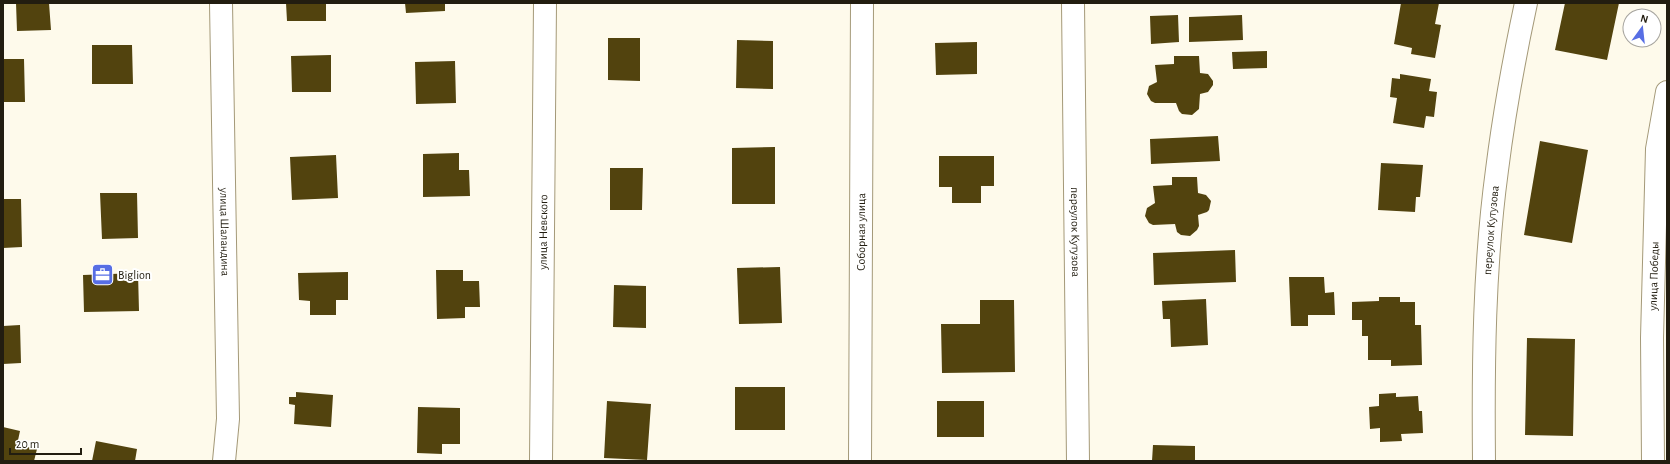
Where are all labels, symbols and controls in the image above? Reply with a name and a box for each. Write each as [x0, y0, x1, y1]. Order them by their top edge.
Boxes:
north arrow [1622, 8, 1662, 48]
text: N [1639, 13, 1650, 25]
street label: переулок Кутузова [1481, 184, 1501, 275]
street label: улица Шаландина [217, 187, 232, 277]
street label: переулок Кутузова [1068, 187, 1082, 278]
street label: Соборная улица [855, 192, 868, 271]
street label: улица Невского [537, 194, 550, 271]
street label: улица Победы [1647, 241, 1661, 312]
office icon: Biglion [89, 262, 115, 288]
place label: Biglion [118, 269, 151, 281]
scale bar [10, 430, 81, 456]
text: 20 m [16, 438, 39, 450]

